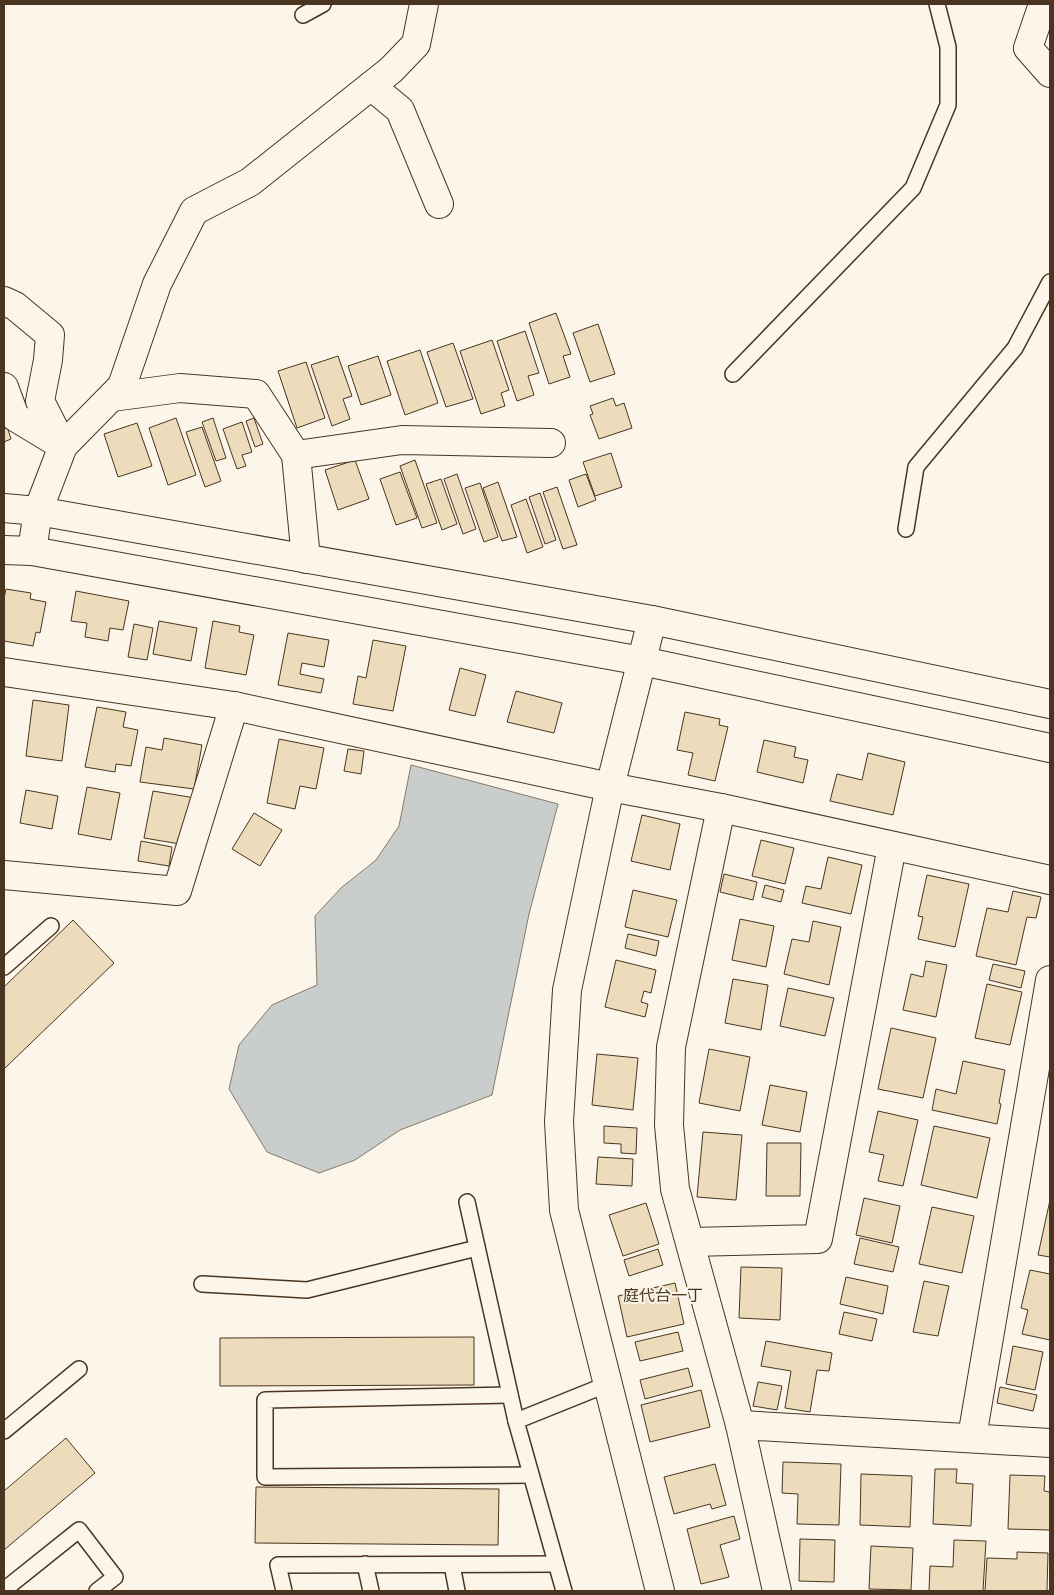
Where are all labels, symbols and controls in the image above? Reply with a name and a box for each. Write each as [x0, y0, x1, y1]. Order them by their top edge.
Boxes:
district label: 庭代台一丁 [623, 1286, 703, 1304]

